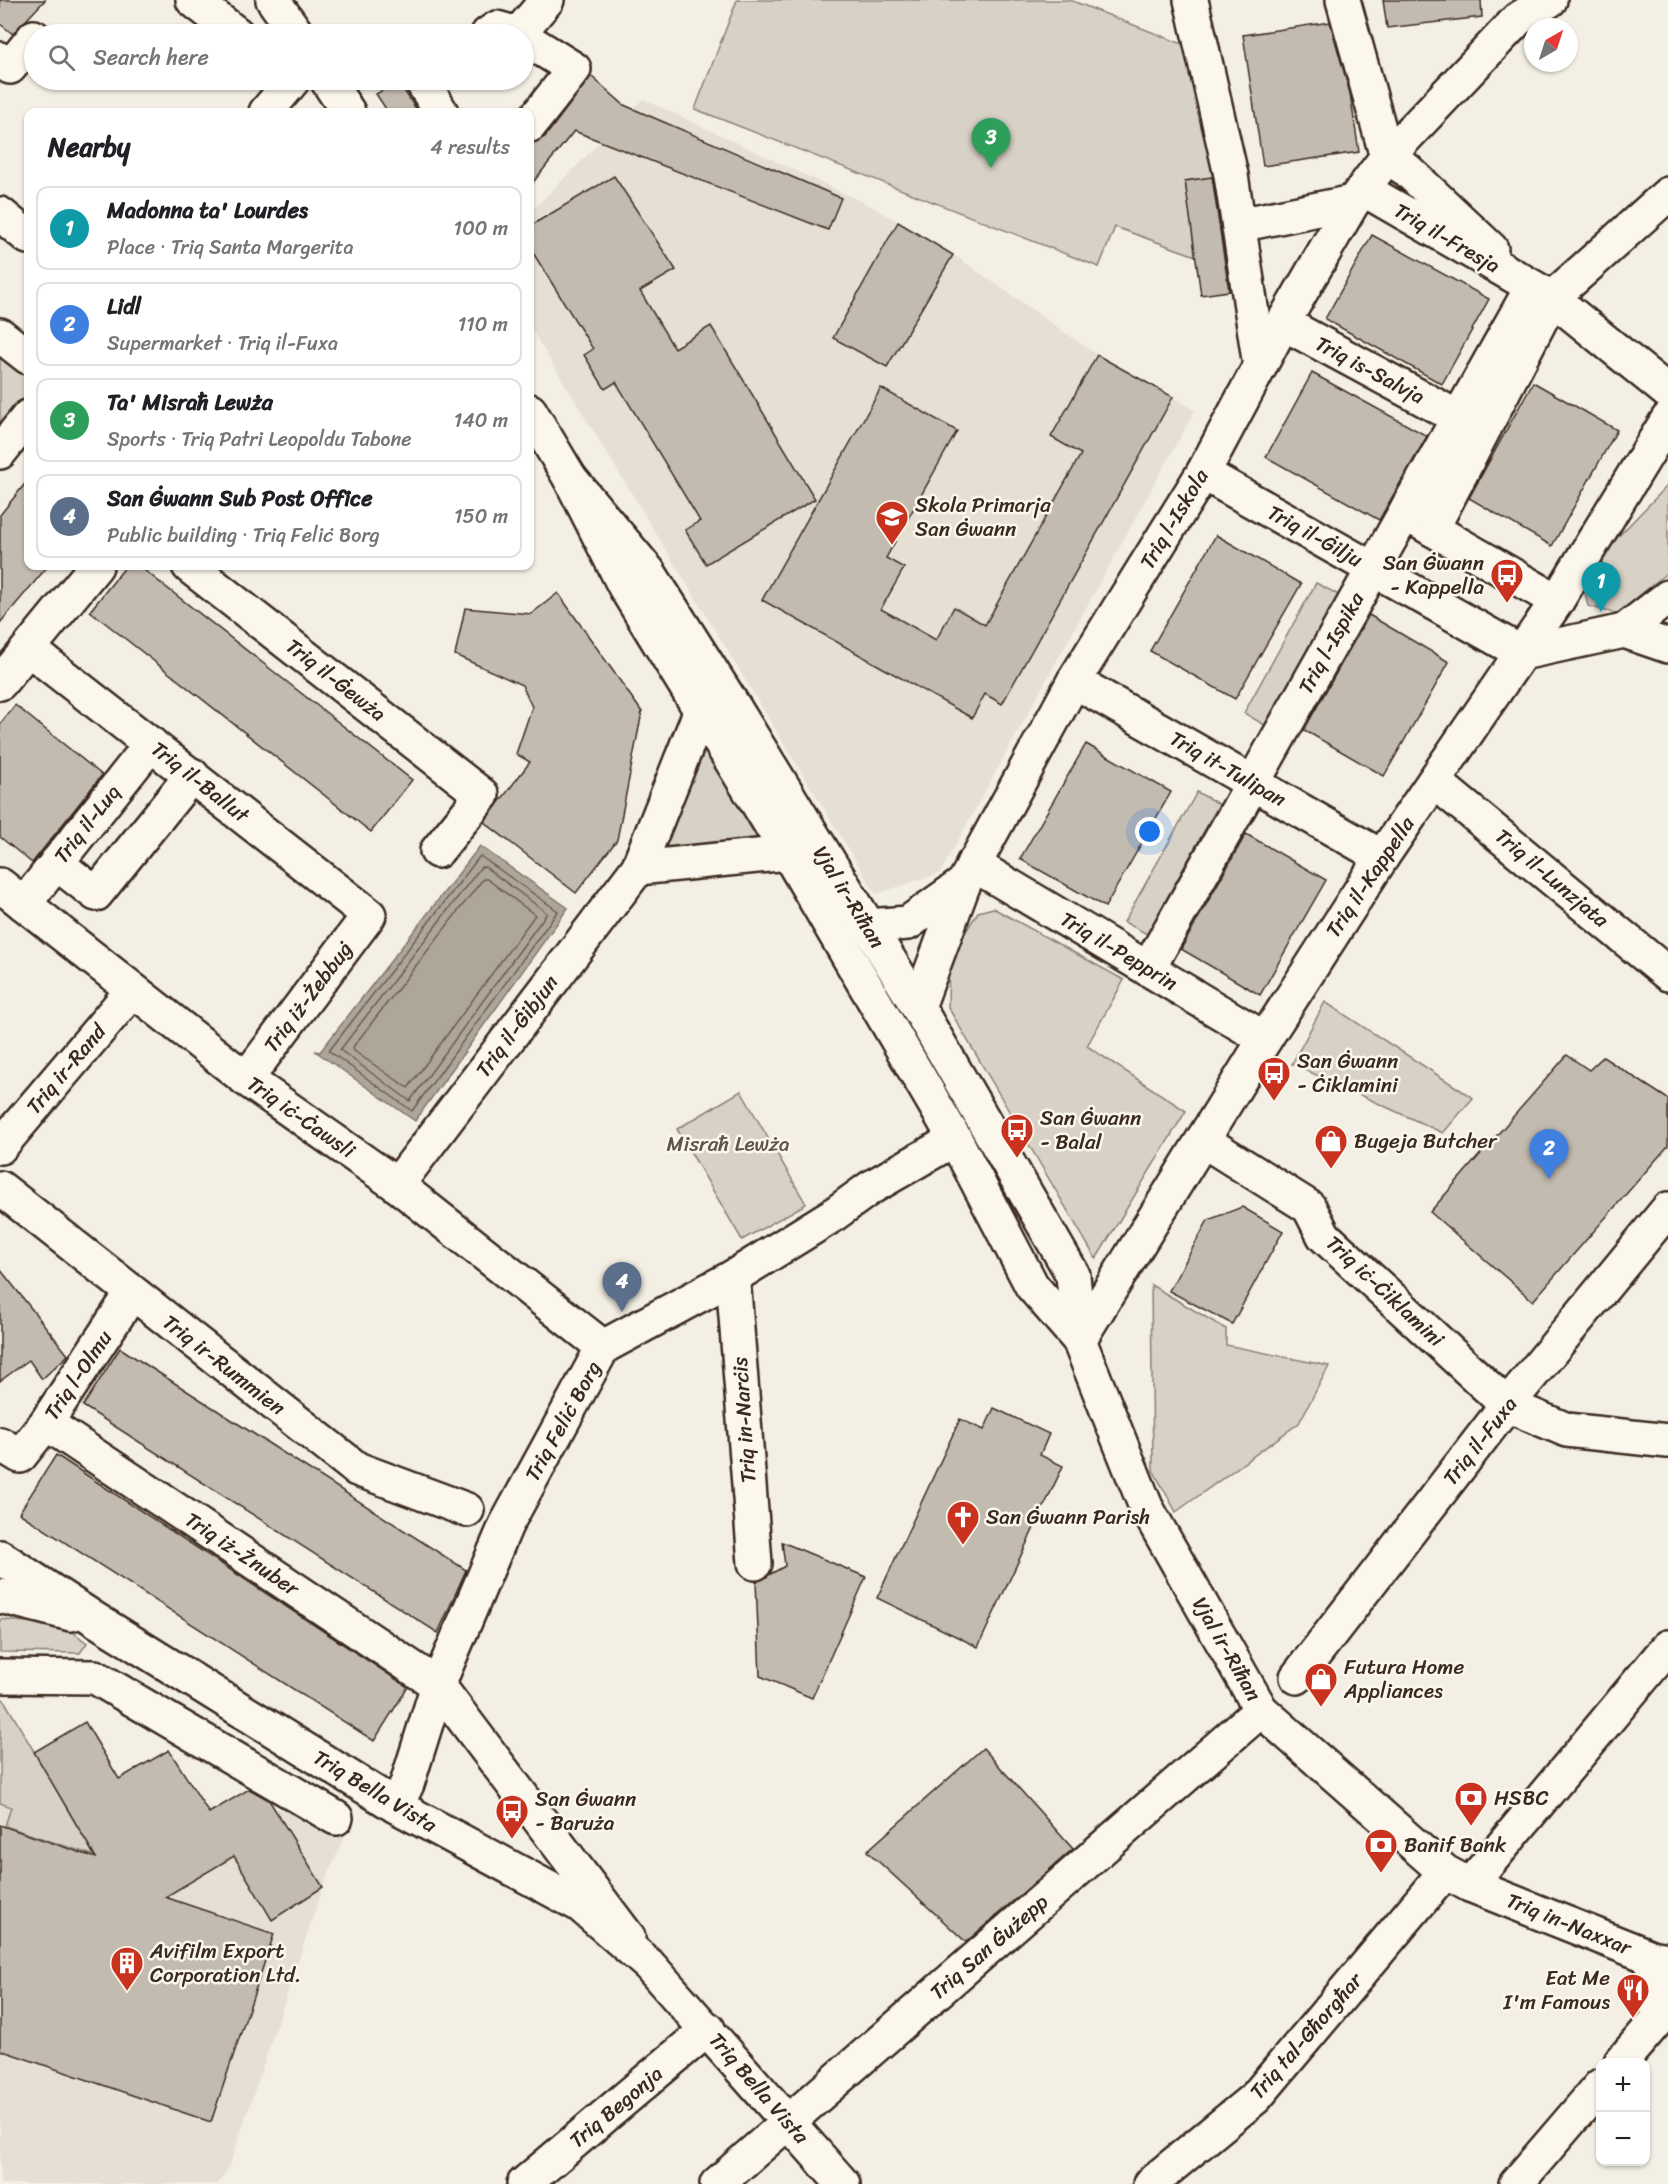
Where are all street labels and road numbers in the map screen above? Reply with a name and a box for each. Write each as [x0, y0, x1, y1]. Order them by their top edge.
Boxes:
street label: Triq il-Fresja [1386, 192, 1508, 284]
street label: Triq is-Salvja [1308, 325, 1432, 415]
street label: Triq l-Iskola [1129, 461, 1219, 577]
street label: Triq il-Ġilju [1260, 494, 1370, 578]
street label: Triq l-Ispika [1287, 584, 1375, 701]
street label: Triq il-Ġewża [277, 628, 395, 732]
street label: Triq it-Tulipan [1162, 720, 1294, 818]
street label: Triq il-Ballut [142, 731, 259, 834]
street label: Triq il-Luq [44, 776, 130, 872]
street label: Triq il-Kappella [1315, 808, 1425, 946]
street label: Triq il-Lunzjata [1486, 818, 1618, 938]
street label: Vjal ir-Riħan [802, 838, 896, 956]
street label: Triq il-Pepprin [1053, 901, 1185, 1001]
street label: Triq iż-Żebbuġ [253, 933, 363, 1061]
street label: Triq il-Ġibjun [465, 966, 569, 1086]
street label: Triq ir-Rand [16, 1013, 117, 1123]
street label: Triq iċ-Ċawsli [239, 1065, 364, 1169]
street label: Triq iċ-Ċiklamini [1317, 1225, 1454, 1357]
street label: Triq ir-Rummien [154, 1304, 294, 1426]
street label: Triq l-Olmu [34, 1321, 123, 1428]
street label: Triq Feliċ Borg [514, 1353, 612, 1488]
street label: Triq in-Narċis [721, 1355, 767, 1484]
street label: Triq il-Fuxa [1433, 1387, 1528, 1494]
street label: Triq iż-Żnuber [177, 1501, 308, 1607]
street label: Vjal ir-Riħan [1182, 1589, 1272, 1709]
street label: Triq Bella Vista [306, 1739, 445, 1843]
street label: Triq in-Naxxar [1500, 1882, 1639, 1967]
street label: Triq San Ġużepp [921, 1884, 1057, 2010]
street label: Triq tal-Għorgħar [1240, 1963, 1373, 2108]
street label: Triq Bella Vista [699, 2023, 819, 2153]
street label: Triq Begonja [560, 2056, 672, 2158]

